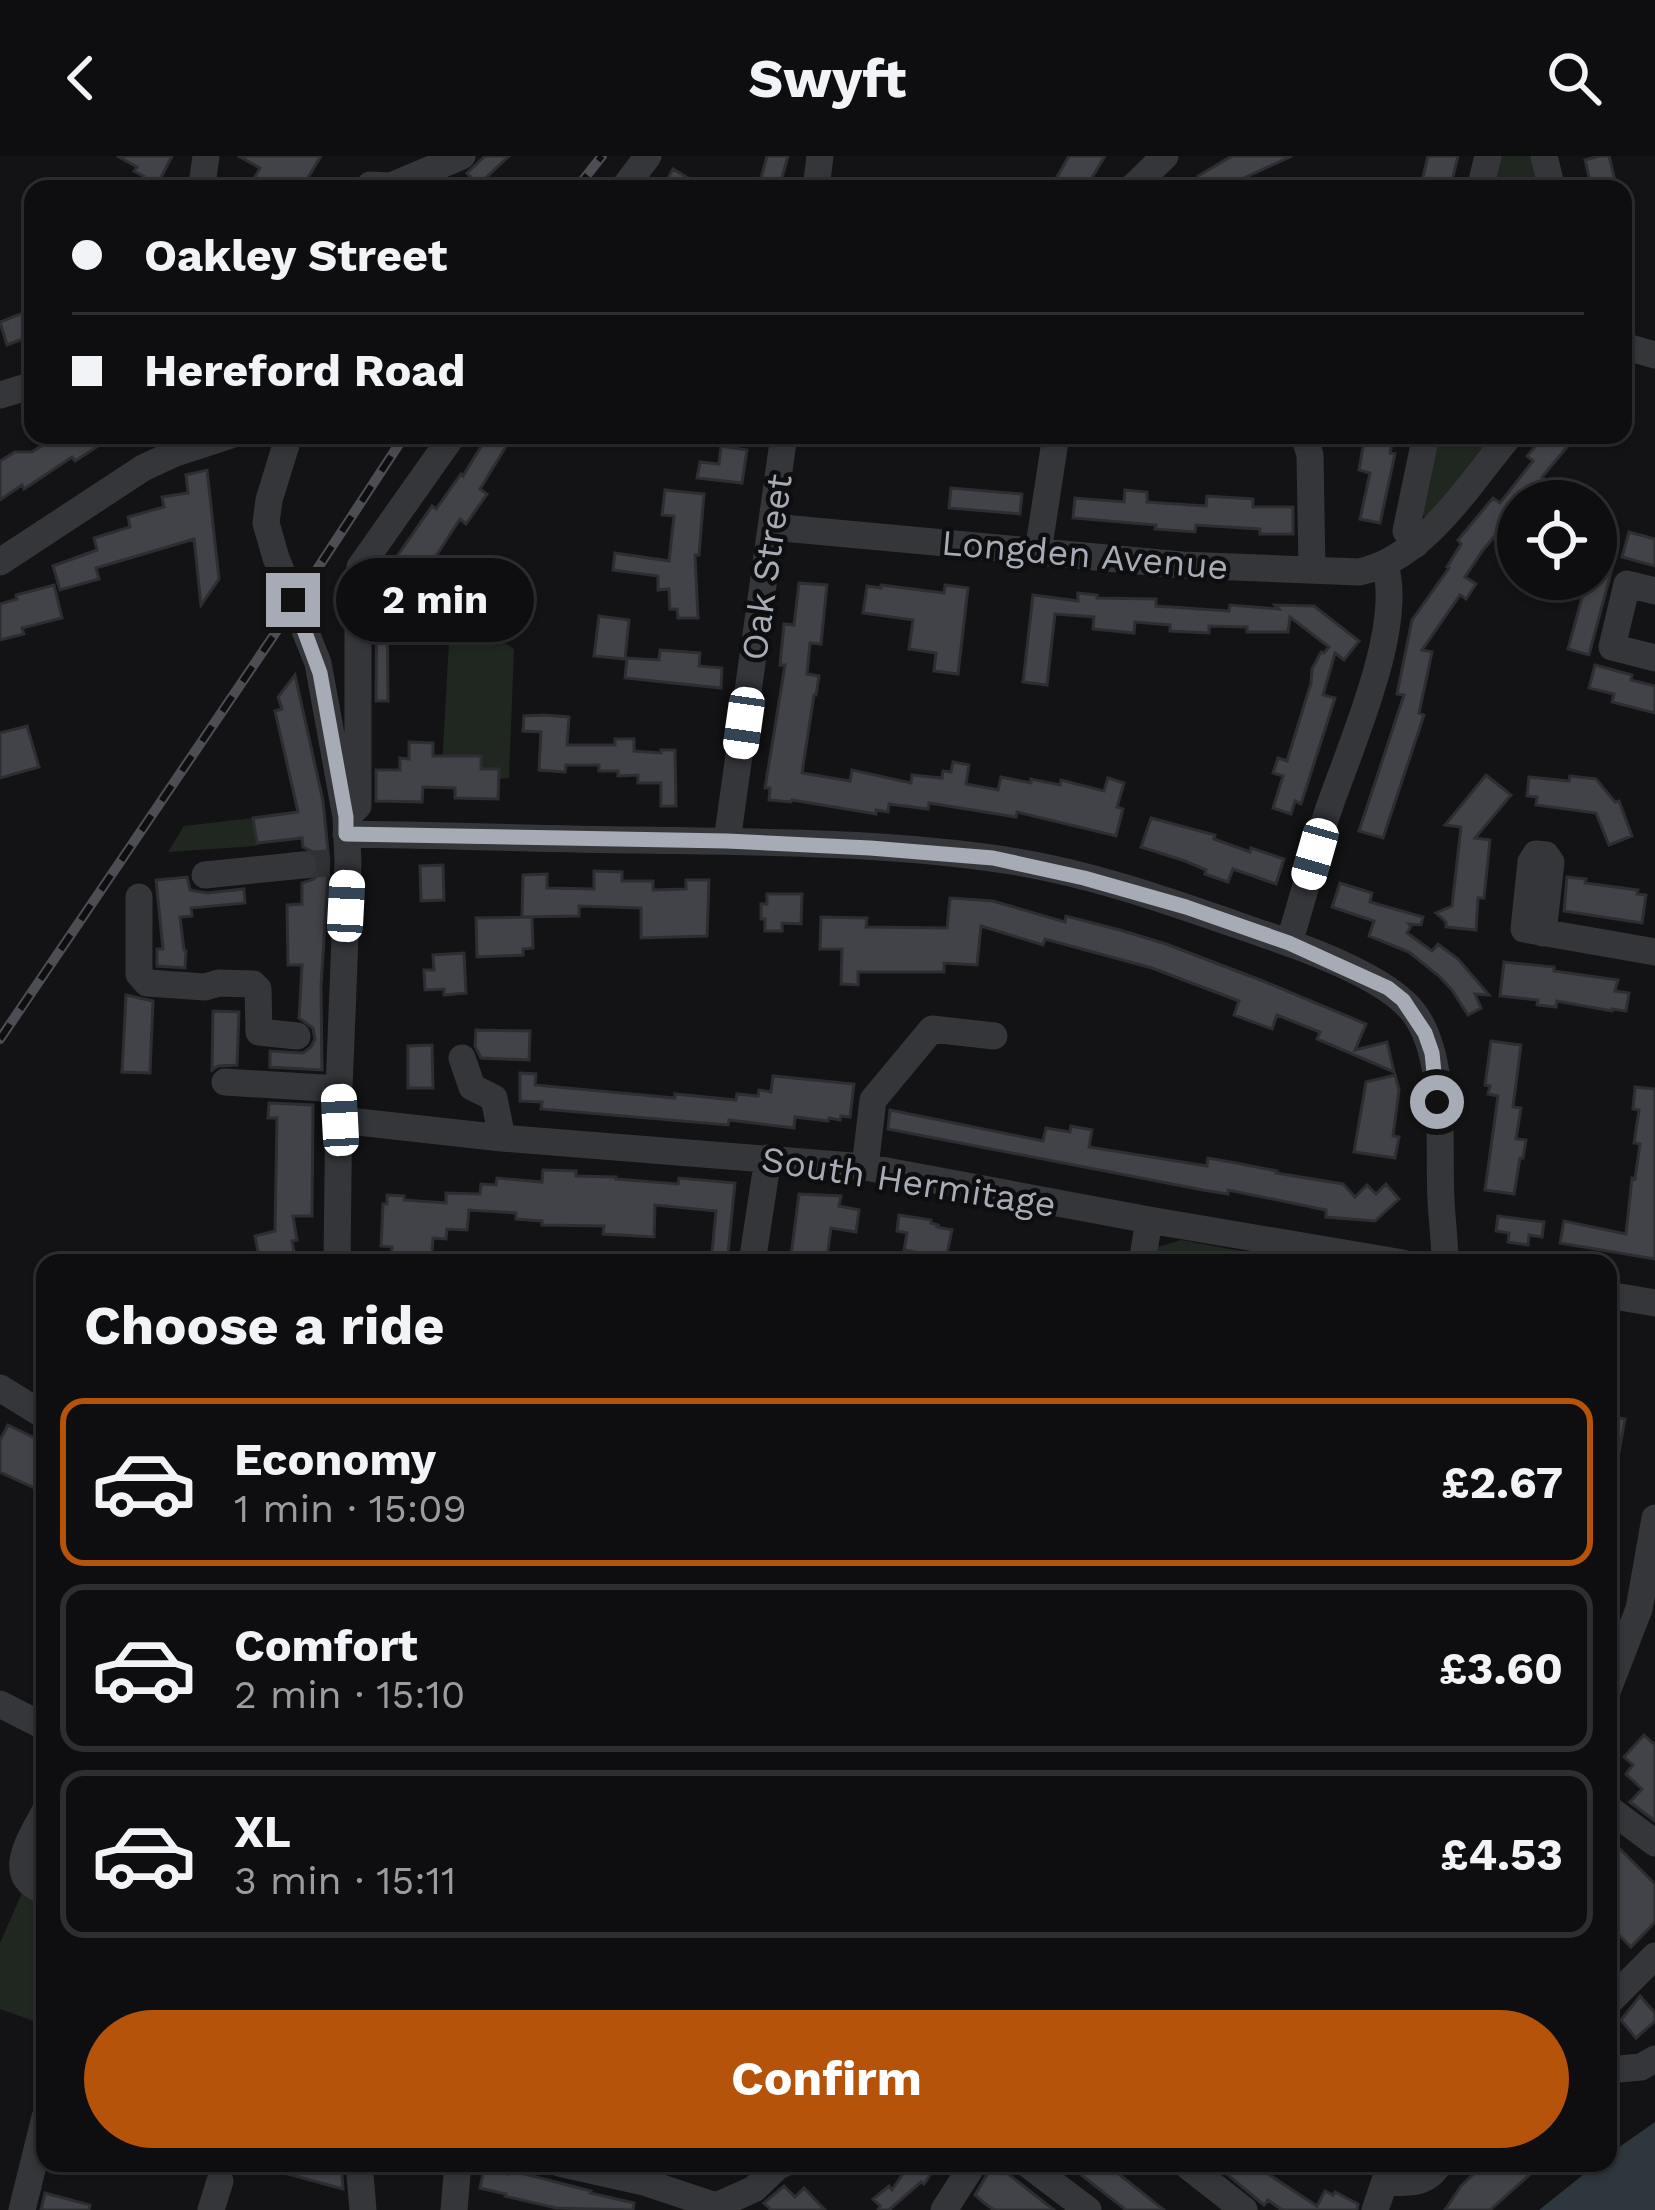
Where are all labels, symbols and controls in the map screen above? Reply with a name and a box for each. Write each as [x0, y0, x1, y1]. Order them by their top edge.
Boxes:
icon: back [48, 45, 114, 111]
icon: search [1541, 45, 1607, 111]
text: Swyft [749, 47, 906, 110]
text: Oakley Street [144, 229, 447, 282]
text: Hereford Road [144, 344, 465, 397]
street label: Oak Street [733, 471, 801, 663]
map controls [1497, 480, 1617, 600]
button: locate [1497, 480, 1617, 600]
street label: Longden Avenue [940, 522, 1230, 588]
callout: 2 min [335, 558, 533, 642]
route end [266, 573, 320, 627]
text: 2 min [382, 577, 488, 622]
car [721, 685, 767, 761]
car [1288, 814, 1342, 894]
car [326, 869, 366, 943]
route start [1410, 1075, 1464, 1129]
car [320, 1083, 360, 1157]
street label: South Hermitage [759, 1138, 1059, 1226]
text: Choose a ride [84, 1294, 445, 1357]
icon: car [90, 1428, 198, 1536]
text: Economy [234, 1433, 436, 1486]
text: £2.67 [1441, 1456, 1563, 1509]
text: 1 min · 15:09 [234, 1486, 467, 1531]
icon: car [90, 1614, 198, 1722]
text: Comfort [234, 1619, 418, 1672]
text: £3.60 [1439, 1642, 1563, 1695]
text: 2 min · 15:10 [234, 1672, 465, 1717]
icon: car [90, 1800, 198, 1908]
text: XL [234, 1805, 291, 1858]
text: £4.53 [1440, 1828, 1563, 1881]
text: 3 min · 15:11 [234, 1858, 456, 1903]
button: Confirm [84, 2010, 1569, 2148]

